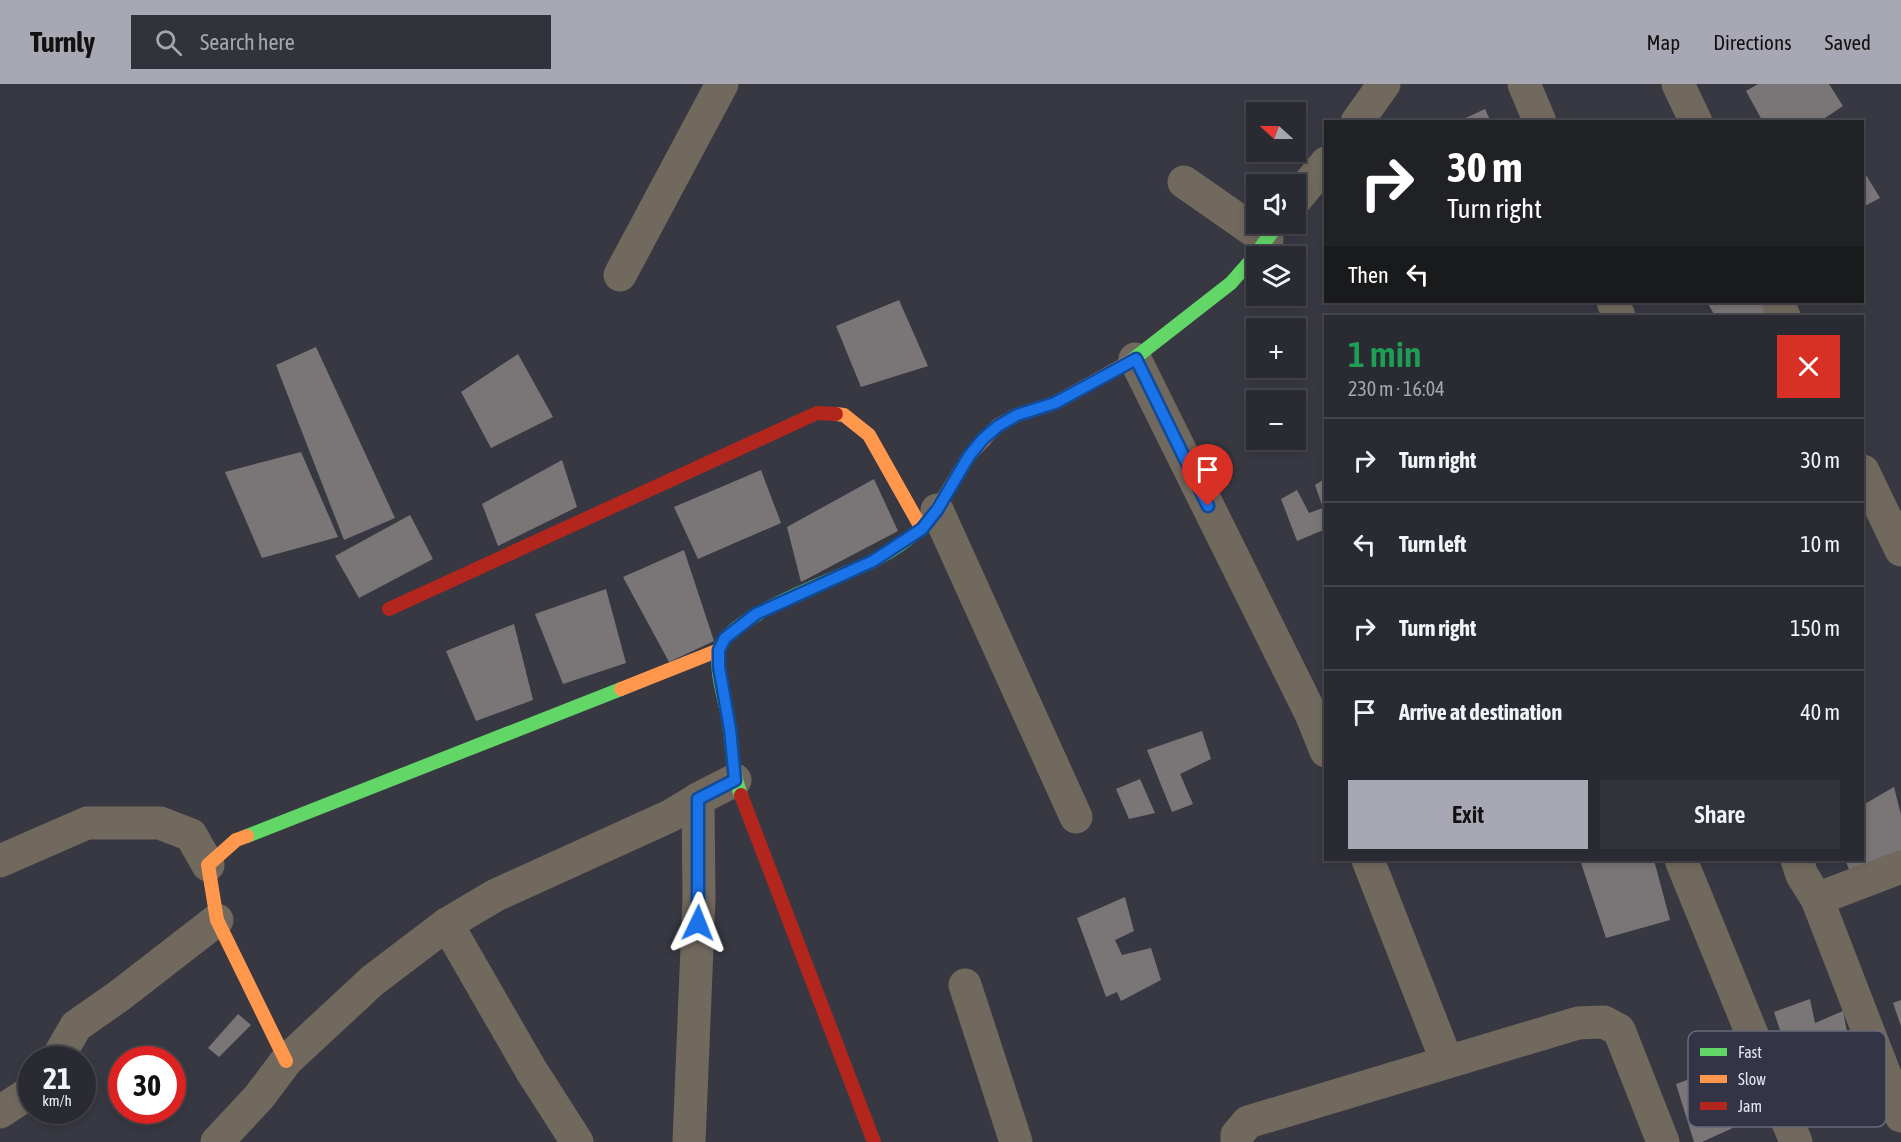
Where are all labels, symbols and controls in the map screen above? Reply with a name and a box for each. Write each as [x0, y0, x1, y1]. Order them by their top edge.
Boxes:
search box [131, 15, 551, 69]
text: Turnly [30, 26, 95, 58]
icon: search [152, 26, 185, 59]
text: Search here [200, 29, 295, 55]
text: Map [1646, 30, 1680, 54]
text: Directions [1713, 30, 1792, 54]
text: Saved [1825, 30, 1871, 54]
north arrow [1246, 102, 1306, 162]
map controls [1246, 102, 1306, 450]
text: 30 m [1447, 143, 1522, 191]
icon: right [1348, 144, 1426, 222]
button: sound [1246, 174, 1306, 234]
text: Turn right [1447, 193, 1542, 224]
button: layers [1246, 246, 1306, 306]
icon: left [1401, 258, 1434, 291]
text: Then [1348, 262, 1389, 288]
button: + [1246, 318, 1306, 378]
text: 1 min [1348, 333, 1422, 375]
button: close [1777, 335, 1840, 398]
text: 230 m · 16:04 [1348, 377, 1445, 400]
button: − [1246, 390, 1306, 450]
pin [1182, 444, 1233, 506]
icon: right [1348, 444, 1381, 477]
text: Turn right [1399, 447, 1476, 473]
text: 30 m [1800, 447, 1840, 473]
icon: arrive [1191, 453, 1224, 486]
icon: left [1348, 528, 1381, 561]
text: Turn left [1399, 531, 1466, 557]
text: 10 m [1800, 531, 1840, 557]
icon: right [1348, 612, 1381, 645]
text: Turn right [1399, 615, 1476, 641]
text: 150 m [1790, 615, 1840, 641]
icon: arrive [1348, 696, 1381, 729]
text: Arrive at destination [1399, 699, 1562, 725]
text: 40 m [1800, 699, 1840, 725]
button: Exit [1348, 780, 1588, 849]
button: Share [1600, 780, 1840, 849]
position arrow [666, 891, 730, 955]
legend [1688, 1031, 1886, 1127]
text: Fast [1738, 1043, 1762, 1061]
speed limit sign: 30 [108, 1046, 186, 1124]
text: 21 [43, 1061, 71, 1095]
text: Slow [1738, 1070, 1766, 1088]
text: km/h [42, 1092, 72, 1109]
text: Jam [1738, 1097, 1762, 1115]

